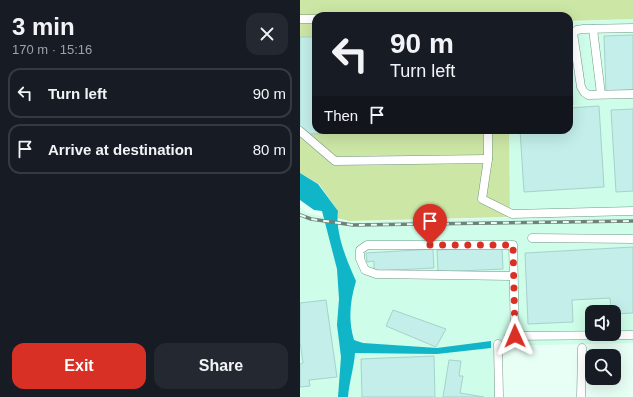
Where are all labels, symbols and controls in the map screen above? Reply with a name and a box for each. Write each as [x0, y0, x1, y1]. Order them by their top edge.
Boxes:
text: 3 min [12, 13, 75, 40]
button: close [246, 13, 288, 55]
icon: left [324, 28, 376, 80]
text: 90 m [390, 28, 454, 59]
text: 170 m · 15:16 [12, 42, 92, 57]
text: Turn left [390, 61, 455, 81]
icon: left [14, 82, 36, 104]
text: Turn left [48, 85, 107, 102]
text: 90 m [253, 85, 286, 102]
icon: arrive [366, 104, 388, 126]
text: Then [324, 107, 358, 124]
icon: arrive [14, 138, 36, 160]
text: Arrive at destination [48, 141, 193, 158]
text: 80 m [253, 141, 286, 158]
pin [413, 204, 447, 245]
icon: arrive [419, 210, 441, 232]
map controls [585, 305, 621, 385]
button: sound [585, 305, 621, 341]
position arrow [494, 315, 536, 357]
button: Exit [12, 343, 146, 389]
button: Share [154, 343, 288, 389]
button: search [585, 349, 621, 385]

